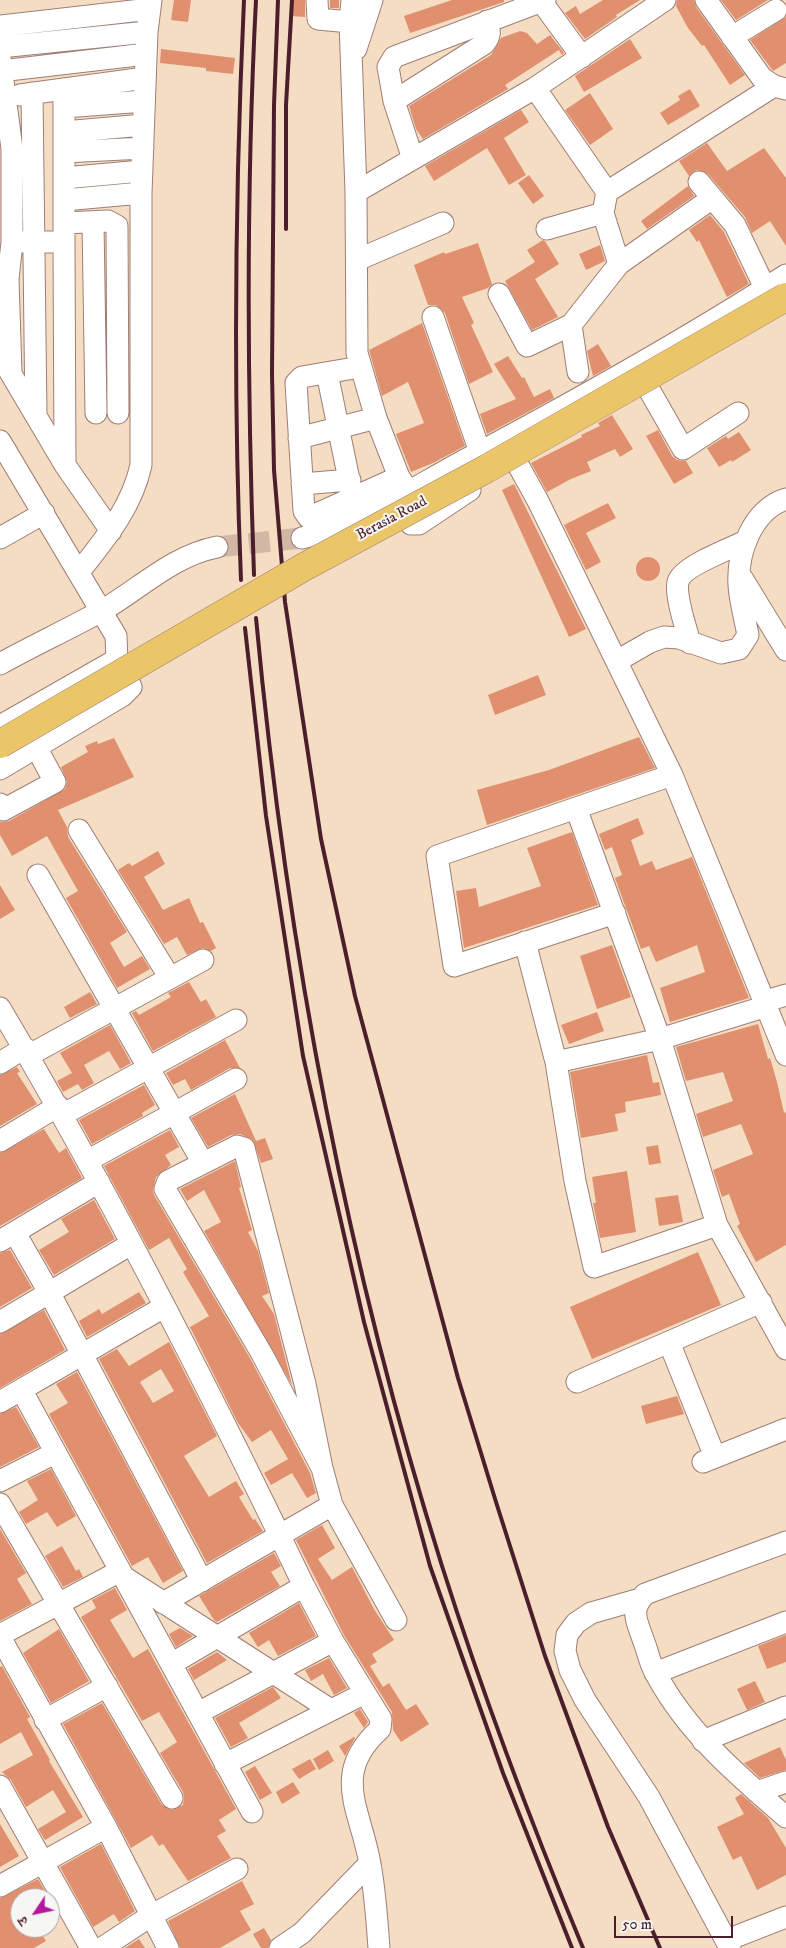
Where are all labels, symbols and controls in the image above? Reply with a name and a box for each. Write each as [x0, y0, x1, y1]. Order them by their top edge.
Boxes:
street label: Berasia Road [354, 493, 430, 545]
north arrow [10, 1888, 60, 1938]
scale bar [616, 1906, 735, 1938]
text: उ [14, 1913, 33, 1929]
text: 50 m [622, 1915, 652, 1934]

